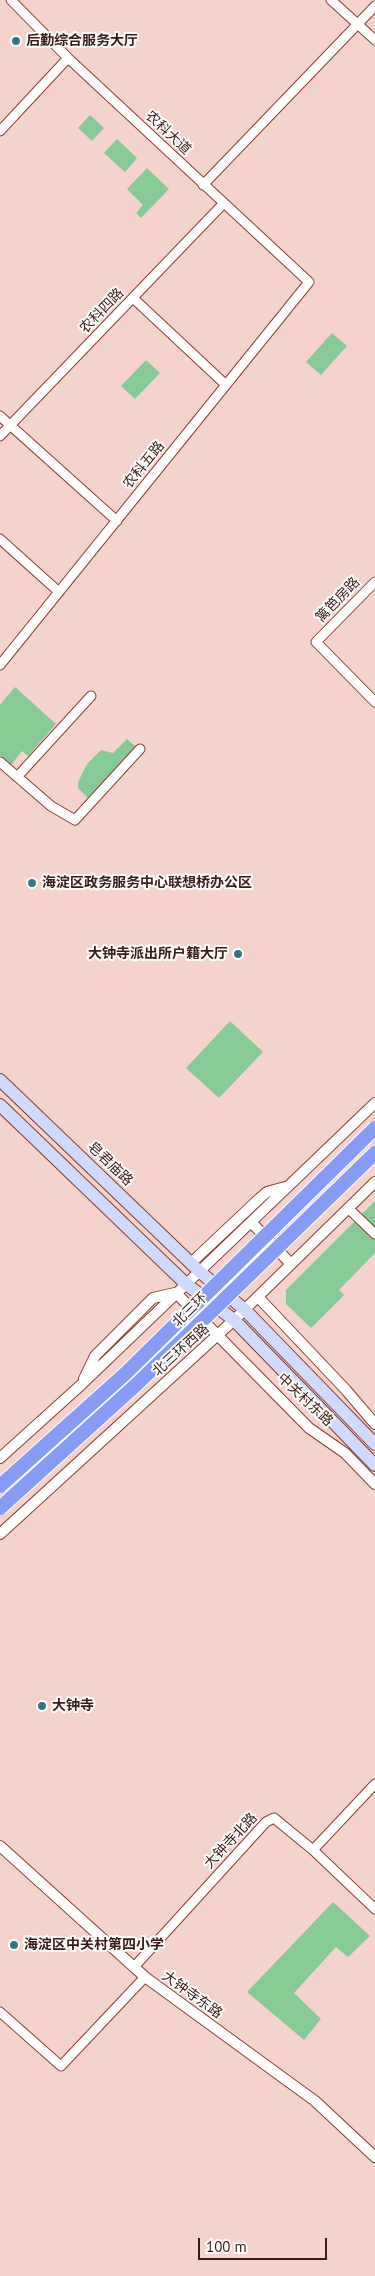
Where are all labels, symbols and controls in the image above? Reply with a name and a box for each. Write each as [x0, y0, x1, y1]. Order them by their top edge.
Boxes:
place label: 后勤综合服务大厅 [26, 33, 138, 49]
marker: 后勤综合服务大厅 [10, 35, 22, 47]
street label: 农科大道 [142, 108, 194, 158]
street label: 农科四路 [77, 285, 127, 337]
street label: 农科五路 [120, 438, 168, 492]
street label: 篱笆房路 [313, 574, 363, 626]
place label: 海淀区政务服务中心联想桥办公区 [42, 875, 252, 891]
marker: 海淀区政务服务中心联想桥办公区 [26, 877, 38, 889]
place label: 大钟寺派出所户籍大厅 [88, 946, 228, 962]
marker: 大钟寺派出所户籍大厅 [232, 948, 244, 960]
street label: 皂君庙路 [84, 1139, 136, 1189]
street label: 北三环 [169, 1289, 211, 1331]
street label: 北三环西路 [149, 1320, 213, 1380]
street label: 中关村东路 [274, 1370, 336, 1430]
place label: 大钟寺 [52, 1698, 94, 1714]
marker: 大钟寺 [36, 1700, 48, 1712]
street label: 大钟寺北路 [201, 1810, 261, 1872]
place label: 海淀区中关村第四小学 [24, 1937, 164, 1953]
marker: 海淀区中关村第四小学 [8, 1939, 20, 1951]
street label: 大钟寺东路 [159, 1968, 225, 2022]
scale bar [200, 2228, 329, 2260]
text: 100 m [206, 2237, 247, 2256]

